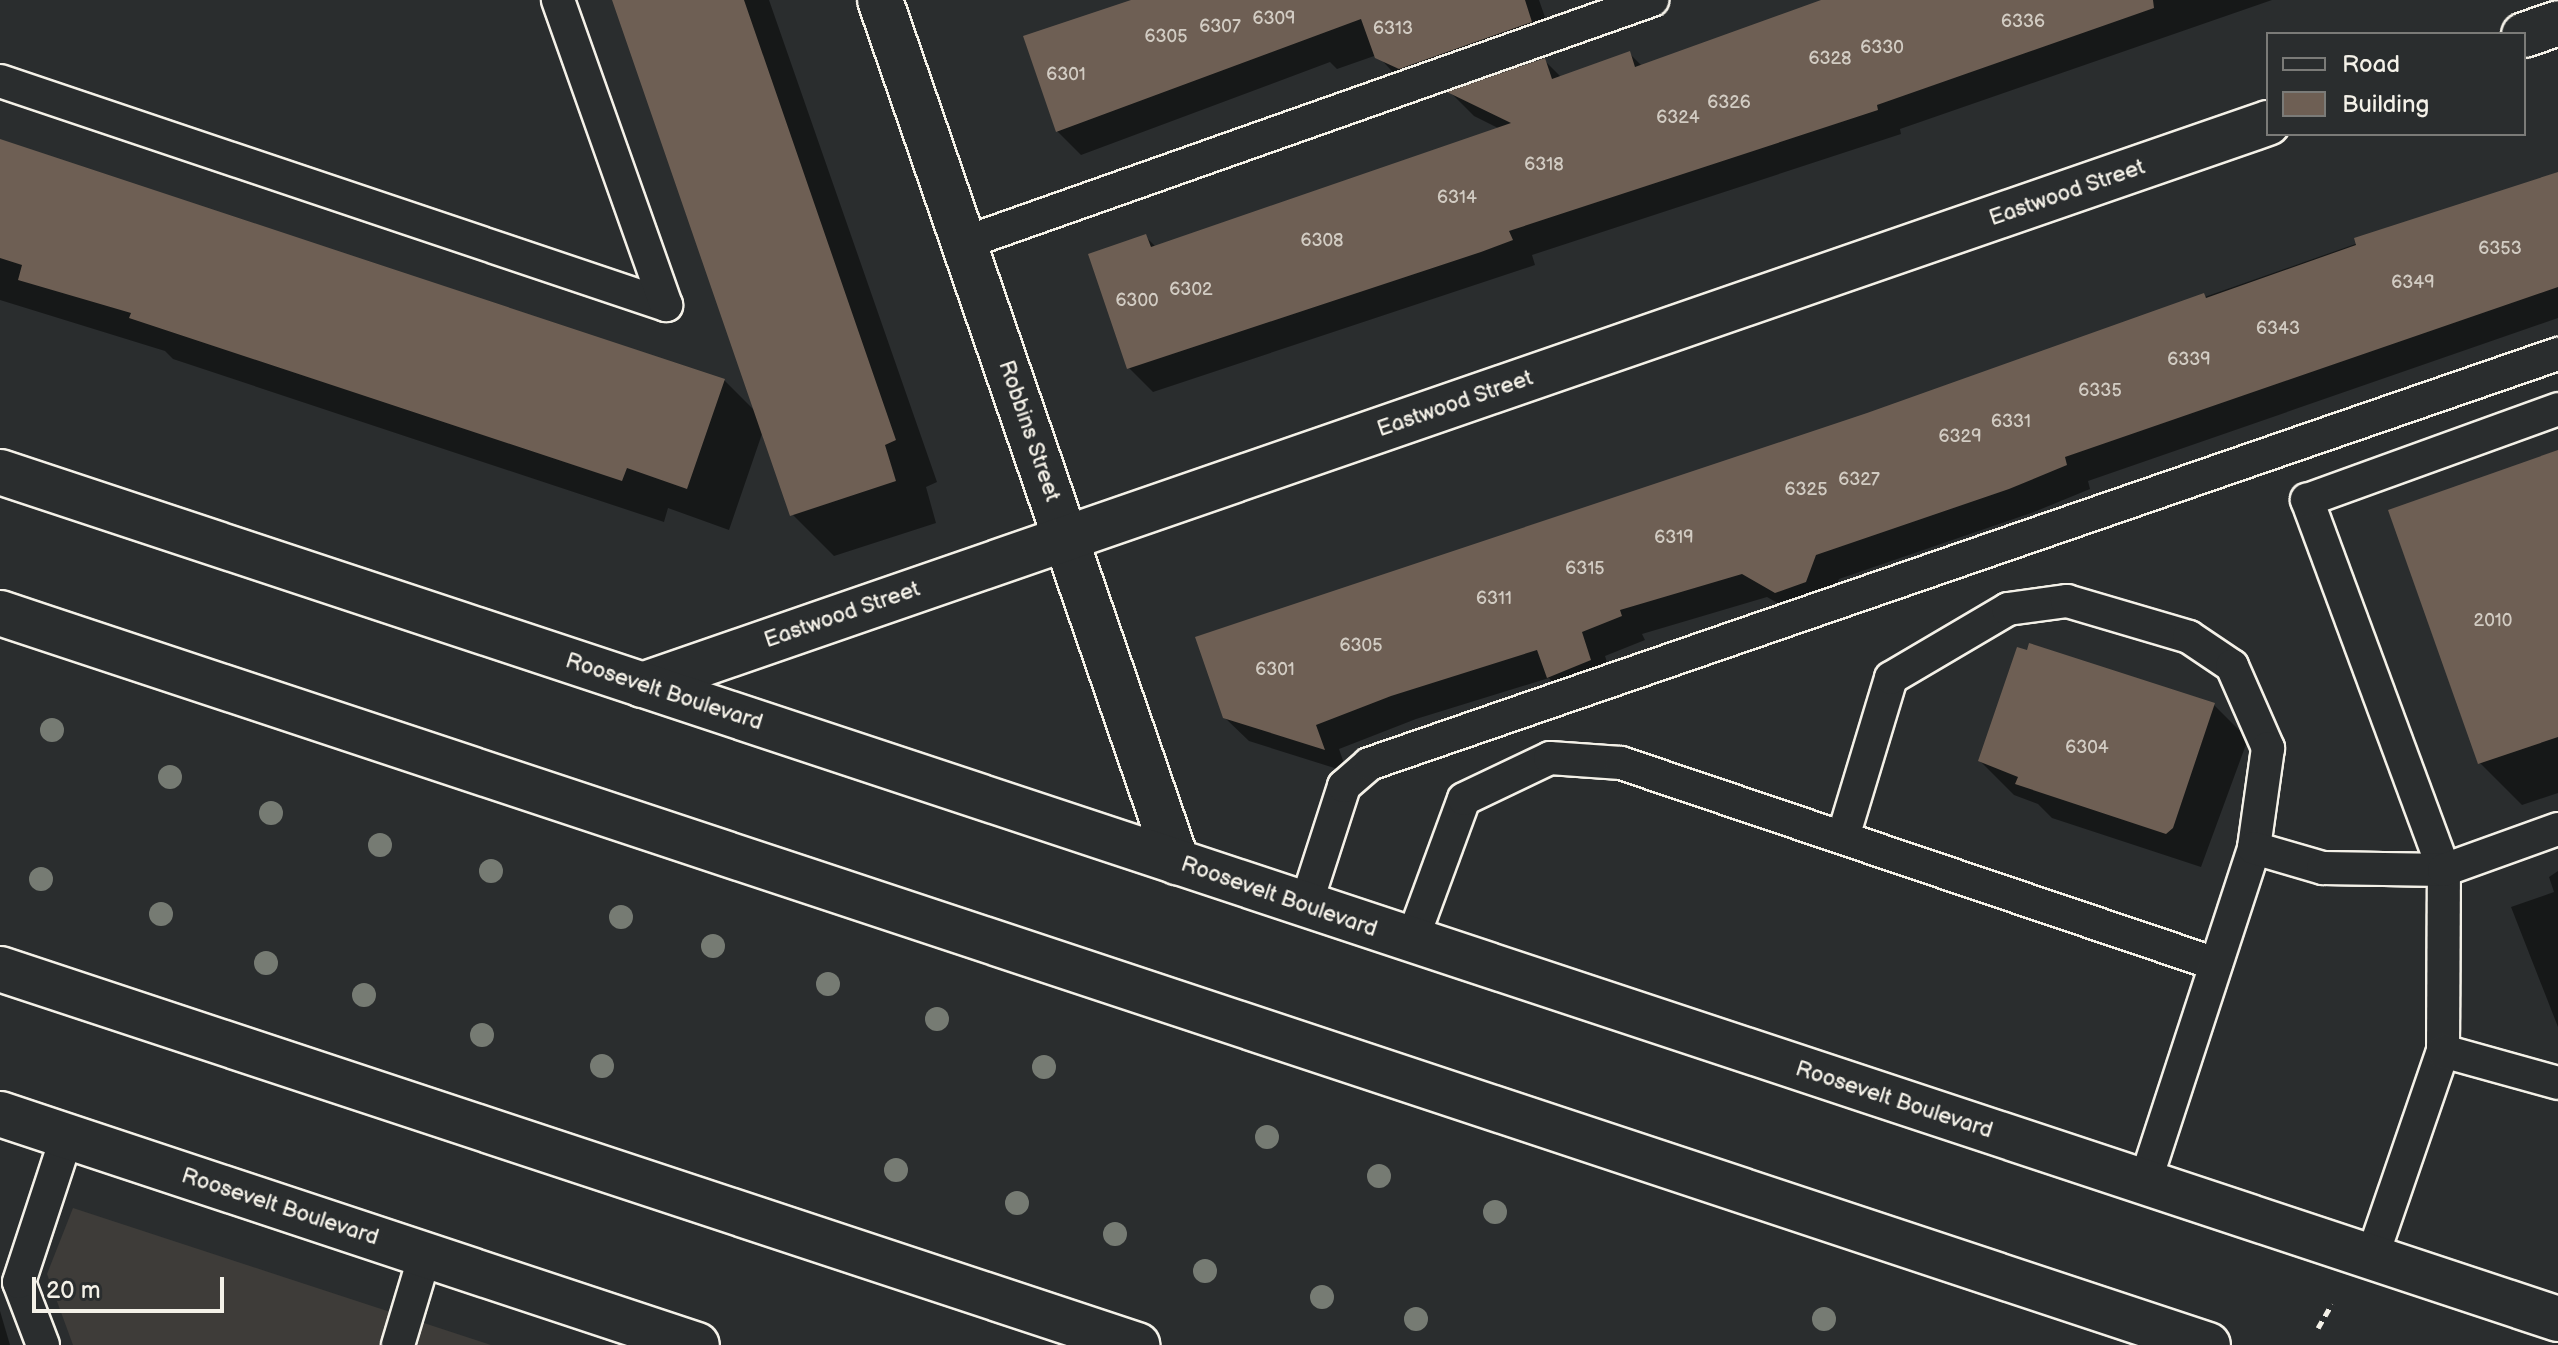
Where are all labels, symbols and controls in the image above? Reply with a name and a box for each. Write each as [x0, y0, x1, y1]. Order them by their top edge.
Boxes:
house number: 6309 [1252, 8, 1296, 30]
house number: 6336 [2001, 11, 2045, 33]
house number: 6307 [1199, 16, 1241, 38]
house number: 6313 [1373, 18, 1413, 40]
house number: 6305 [1145, 26, 1187, 48]
legend [2266, 32, 2526, 136]
house number: 6330 [1860, 37, 1904, 59]
house number: 6328 [1808, 48, 1852, 70]
text: Road [2342, 50, 2400, 79]
house number: 6301 [1046, 64, 1086, 86]
text: Building [2342, 90, 2429, 119]
house number: 6326 [1707, 92, 1751, 114]
house number: 6324 [1656, 107, 1700, 129]
house number: 6318 [1524, 154, 1564, 176]
street label: Eastwood Street [1986, 154, 2148, 232]
house number: 6314 [1437, 187, 1477, 209]
house number: 6308 [1300, 230, 1344, 252]
house number: 6353 [2478, 238, 2522, 260]
house number: 6349 [2391, 272, 2435, 294]
house number: 6302 [1169, 279, 1213, 301]
house number: 6300 [1115, 290, 1159, 312]
house number: 6343 [2256, 318, 2300, 340]
house number: 6339 [2167, 349, 2211, 371]
street label: Robbins Street [992, 357, 1066, 505]
street label: Eastwood Street [1374, 365, 1536, 443]
house number: 6335 [2078, 380, 2122, 402]
house number: 6331 [1991, 411, 2031, 433]
house number: 6329 [1938, 426, 1982, 448]
house number: 6327 [1838, 469, 1880, 491]
house number: 6325 [1784, 479, 1828, 501]
house number: 6319 [1654, 527, 1694, 549]
house number: 6315 [1565, 558, 1605, 580]
street label: Eastwood Street [761, 576, 923, 654]
house number: 6311 [1476, 588, 1512, 610]
house number: 2010 [2474, 610, 2512, 632]
house number: 6305 [1340, 635, 1382, 657]
street label: Roosevelt Boulevard [562, 648, 766, 736]
house number: 6301 [1255, 659, 1295, 681]
house number: 6304 [2065, 737, 2109, 759]
street label: Roosevelt Boulevard [1178, 851, 1380, 943]
street label: Roosevelt Boulevard [1792, 1056, 1996, 1144]
street label: Roosevelt Boulevard [178, 1163, 382, 1251]
scale bar [36, 1261, 228, 1311]
text: 20 m [46, 1276, 101, 1305]

